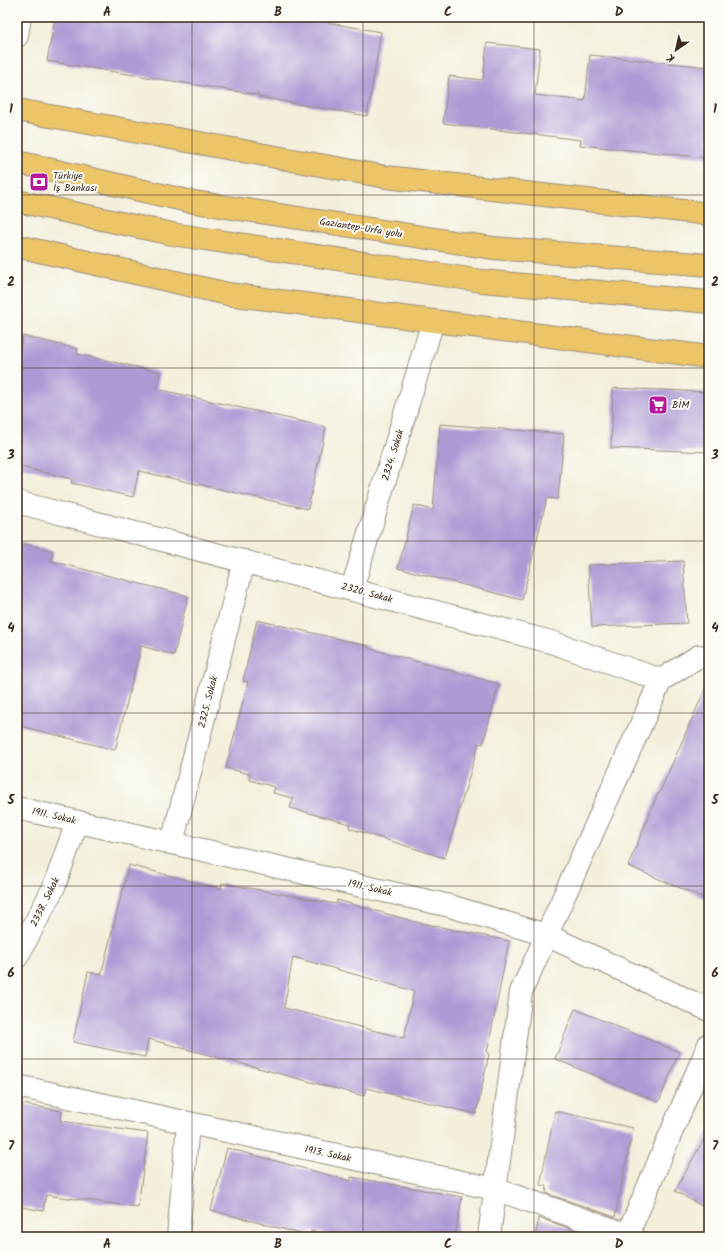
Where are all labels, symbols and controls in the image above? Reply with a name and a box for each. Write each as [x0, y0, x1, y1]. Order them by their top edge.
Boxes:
text: A [103, 2, 111, 23]
text: B [274, 2, 282, 23]
text: C [444, 2, 452, 23]
text: D [615, 2, 624, 23]
north arrow [656, 30, 696, 70]
text: K [663, 48, 679, 67]
text: 1 [9, 99, 13, 120]
text: 1 [713, 99, 717, 120]
place label: Türkiye İş Bankası [53, 168, 97, 196]
bank icon: Türkiye İş Bankası [28, 171, 50, 193]
street label: Gaziantep-Urfa yolu [318, 214, 404, 242]
text: 2 [7, 272, 15, 293]
text: 2 [711, 272, 719, 293]
supermarket icon: BİM [647, 394, 669, 416]
place label: BİM [672, 397, 689, 413]
street label: 2324. Sokak [378, 427, 409, 483]
text: 3 [6, 445, 15, 466]
text: 3 [710, 445, 719, 466]
street label: 2320. Sokak [340, 578, 395, 608]
text: 4 [7, 618, 15, 639]
text: 4 [711, 618, 719, 639]
street label: 2325. Sokak [194, 674, 222, 730]
text: 5 [7, 790, 16, 811]
text: 5 [711, 790, 720, 811]
street label: 1911. Sokak [30, 803, 78, 829]
street label: 2338. Sokak [26, 874, 64, 930]
street label: 1911. Sokak [346, 875, 394, 901]
text: 6 [7, 963, 15, 984]
text: 6 [711, 963, 719, 984]
text: 7 [8, 1136, 15, 1157]
text: 7 [712, 1136, 719, 1157]
street label: 1913. Sokak [303, 1141, 353, 1167]
text: A [103, 1234, 111, 1254]
text: B [274, 1234, 282, 1254]
text: C [444, 1234, 452, 1254]
text: D [615, 1234, 624, 1254]

